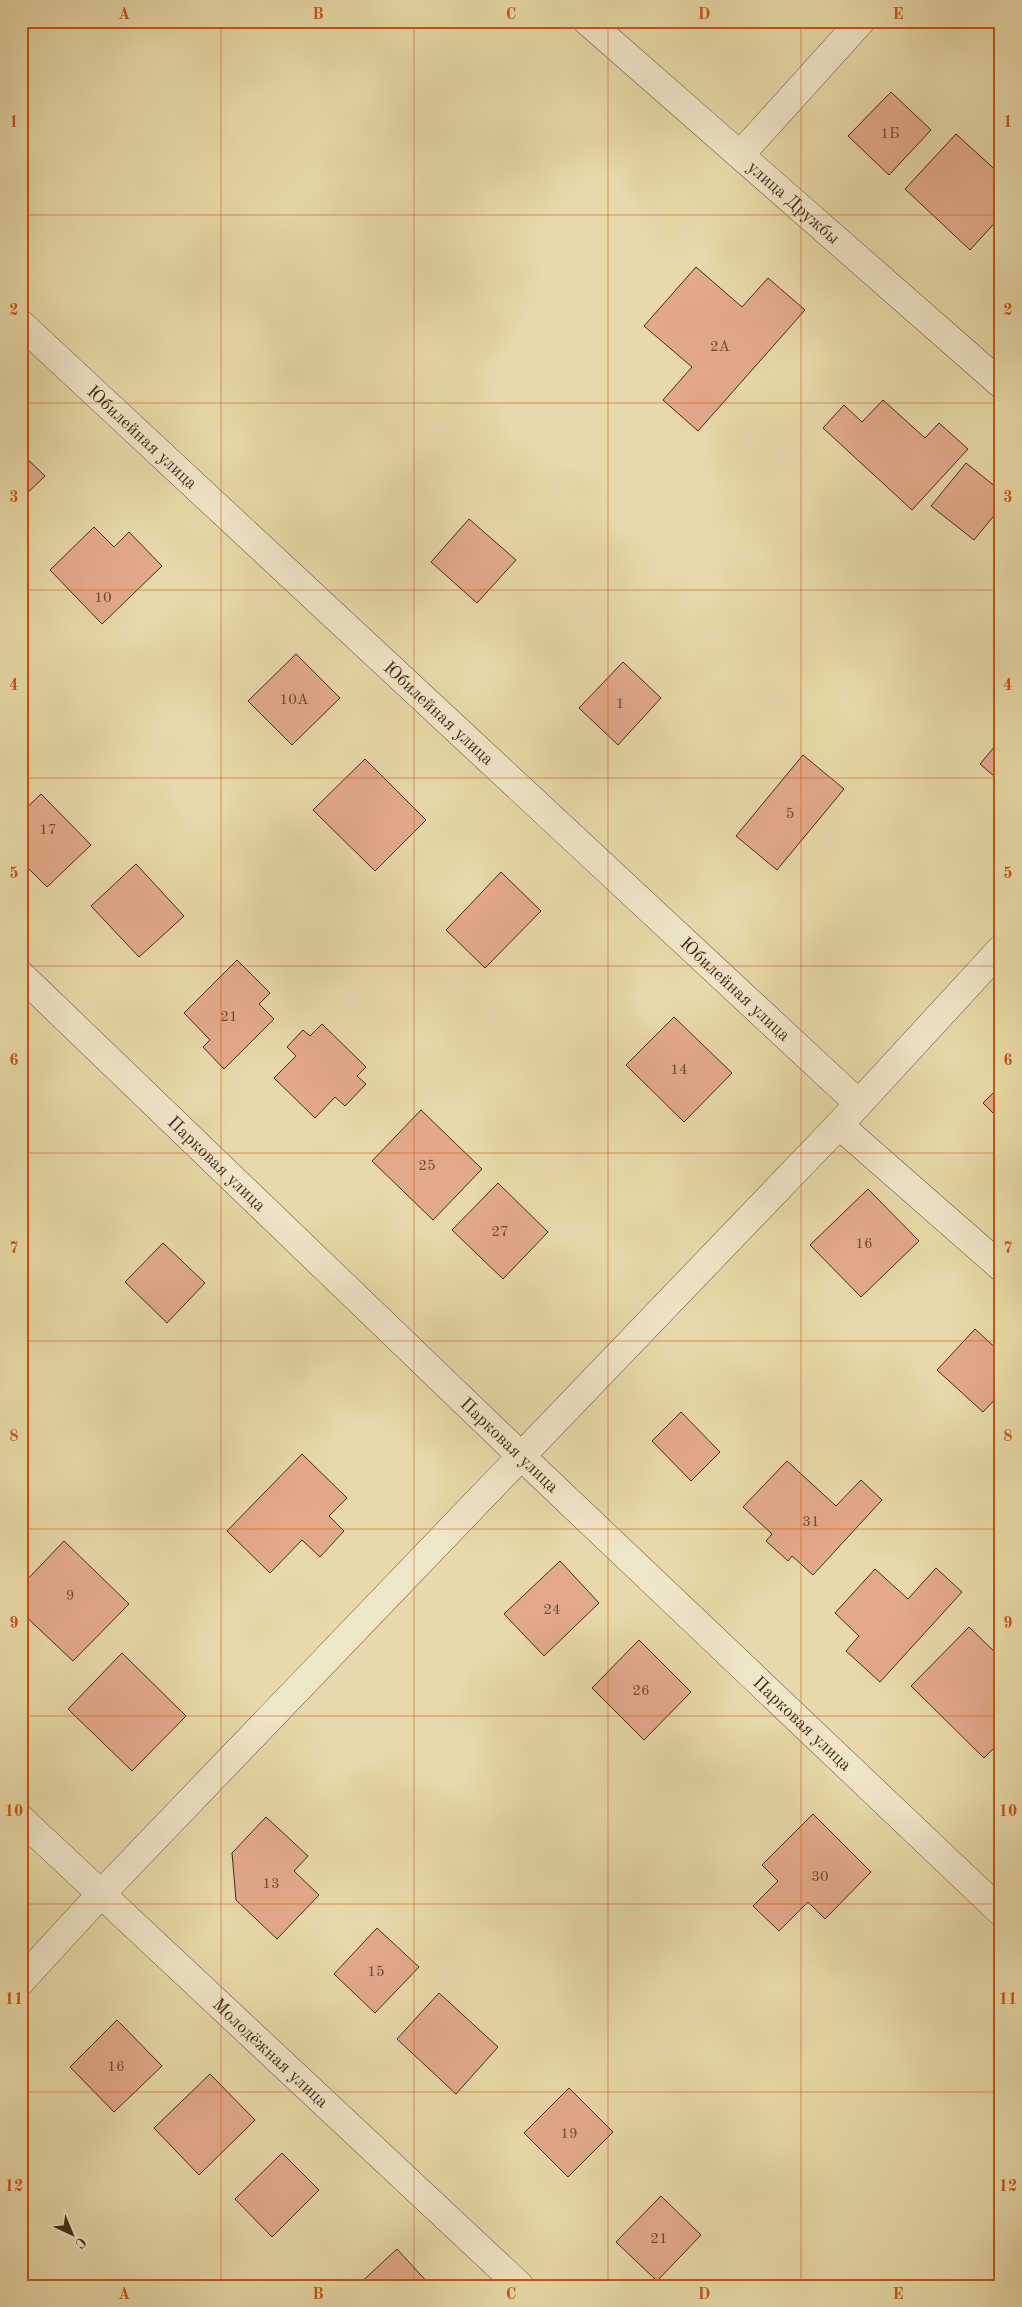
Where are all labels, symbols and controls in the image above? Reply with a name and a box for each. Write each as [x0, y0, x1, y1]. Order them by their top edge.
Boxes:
text: A [118, 7, 130, 23]
text: B [312, 7, 324, 23]
text: C [506, 7, 516, 23]
text: D [698, 7, 710, 23]
text: E [892, 7, 904, 23]
text: 1 [9, 115, 19, 131]
text: 1 [1003, 115, 1013, 131]
house number: 1Б [880, 127, 900, 142]
street label: улица Дружбы [744, 158, 843, 248]
text: 2 [9, 303, 19, 319]
text: 2 [1003, 303, 1013, 319]
house number: 2А [710, 340, 731, 355]
street label: Юбилейная улица [83, 383, 200, 493]
text: 3 [9, 490, 19, 506]
text: 3 [1003, 490, 1013, 506]
house number: 10 [94, 591, 112, 606]
street label: Юбилейная улица [380, 658, 497, 769]
text: 4 [9, 678, 19, 694]
text: 4 [1003, 678, 1013, 694]
house number: 10А [280, 693, 309, 708]
house number: 1 [616, 697, 624, 712]
house number: 5 [786, 807, 794, 822]
house number: 17 [39, 823, 57, 838]
text: 5 [9, 866, 19, 882]
text: 5 [1003, 866, 1013, 882]
street label: Юбилейная улица [676, 934, 793, 1045]
house number: 21 [220, 1010, 238, 1025]
text: 6 [9, 1053, 19, 1069]
text: 6 [1003, 1053, 1013, 1069]
house number: 14 [670, 1063, 688, 1078]
street label: Парковая улица [164, 1113, 269, 1215]
house number: 25 [418, 1159, 436, 1174]
house number: 27 [491, 1225, 509, 1240]
house number: 16 [855, 1237, 873, 1252]
text: 7 [9, 1241, 19, 1257]
text: 7 [1003, 1241, 1013, 1257]
street label: Парковая улица [456, 1395, 562, 1497]
text: 8 [9, 1429, 19, 1445]
text: 8 [1003, 1429, 1013, 1445]
house number: 31 [802, 1515, 820, 1530]
house number: 9 [66, 1589, 74, 1604]
house number: 24 [543, 1603, 561, 1618]
text: 9 [9, 1616, 19, 1632]
text: 9 [1003, 1616, 1013, 1632]
street label: Парковая улица [749, 1673, 855, 1775]
house number: 26 [632, 1684, 650, 1699]
text: 10 [5, 1804, 23, 1820]
text: 10 [999, 1804, 1017, 1820]
house number: 30 [811, 1870, 829, 1885]
house number: 13 [262, 1877, 280, 1892]
house number: 15 [367, 1965, 385, 1980]
text: 11 [5, 1992, 23, 2008]
text: 11 [999, 1992, 1017, 2008]
street label: Молодёжная улица [209, 1995, 331, 2112]
house number: 16 [107, 2060, 125, 2075]
house number: 19 [560, 2127, 578, 2142]
text: 12 [5, 2179, 23, 2195]
text: 12 [999, 2179, 1017, 2195]
north arrow [48, 2210, 98, 2260]
house number: 21 [650, 2232, 668, 2247]
text: С [72, 2234, 89, 2251]
text: A [118, 2287, 130, 2303]
text: B [312, 2287, 324, 2303]
text: C [506, 2287, 516, 2303]
text: D [698, 2287, 710, 2303]
text: E [892, 2287, 904, 2303]

